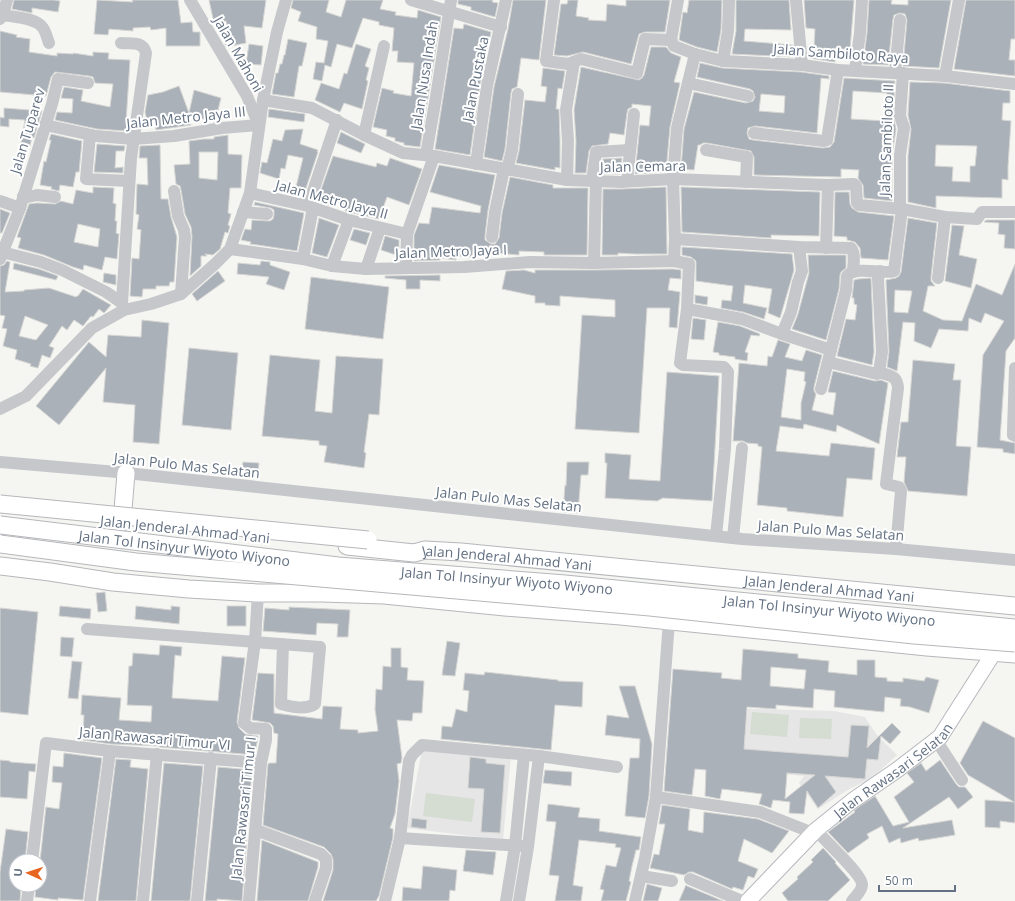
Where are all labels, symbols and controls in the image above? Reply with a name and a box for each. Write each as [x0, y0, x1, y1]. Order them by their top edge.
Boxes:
street label: Jalan Mahoni [209, 11, 268, 95]
street label: Jalan Nusa Indah [406, 19, 442, 133]
street label: Jalan Pustaka [457, 35, 493, 125]
street label: Jalan Sambiloto Raya [771, 39, 909, 67]
street label: Jalan Sambiloto II [874, 83, 897, 199]
street label: Jalan Tuparev [4, 86, 49, 178]
street label: Jalan Metro Jaya III [123, 101, 247, 133]
street label: Jalan Cemara [598, 156, 686, 176]
street label: Jalan Metro Jaya II [272, 174, 391, 223]
street label: Jalan Metro Jaya I [393, 240, 507, 263]
street label: Jalan Pulo Mas Selatan [111, 448, 261, 482]
street label: Jalan Pulo Mas Selatan [433, 482, 583, 516]
street label: Jalan Jenderal Ahmad Yani [97, 510, 271, 547]
street label: Jalan Pulo Mas Selatan [755, 515, 905, 545]
street label: Jalan Tol Insinyur Wiyoto Wiyono [76, 525, 291, 570]
street label: Jalan Jenderal Ahmad Yani [418, 541, 593, 574]
street label: Jalan Tol Insinyur Wiyoto Wiyono [398, 561, 614, 598]
street label: Jalan Jenderal Ahmad Yani [742, 570, 915, 606]
street label: Jalan Tol Insinyur Wiyoto Wiyono [721, 590, 936, 630]
street label: Jalan Rawasari Selatan [828, 719, 956, 823]
street label: Jalan Rawasari Timur VI [77, 722, 231, 754]
street label: Jalan Rawasari Timur I [226, 736, 260, 882]
north arrow [8, 853, 48, 893]
scale bar [879, 867, 955, 893]
text: U [10, 868, 25, 877]
text: 50 m [885, 872, 913, 889]

